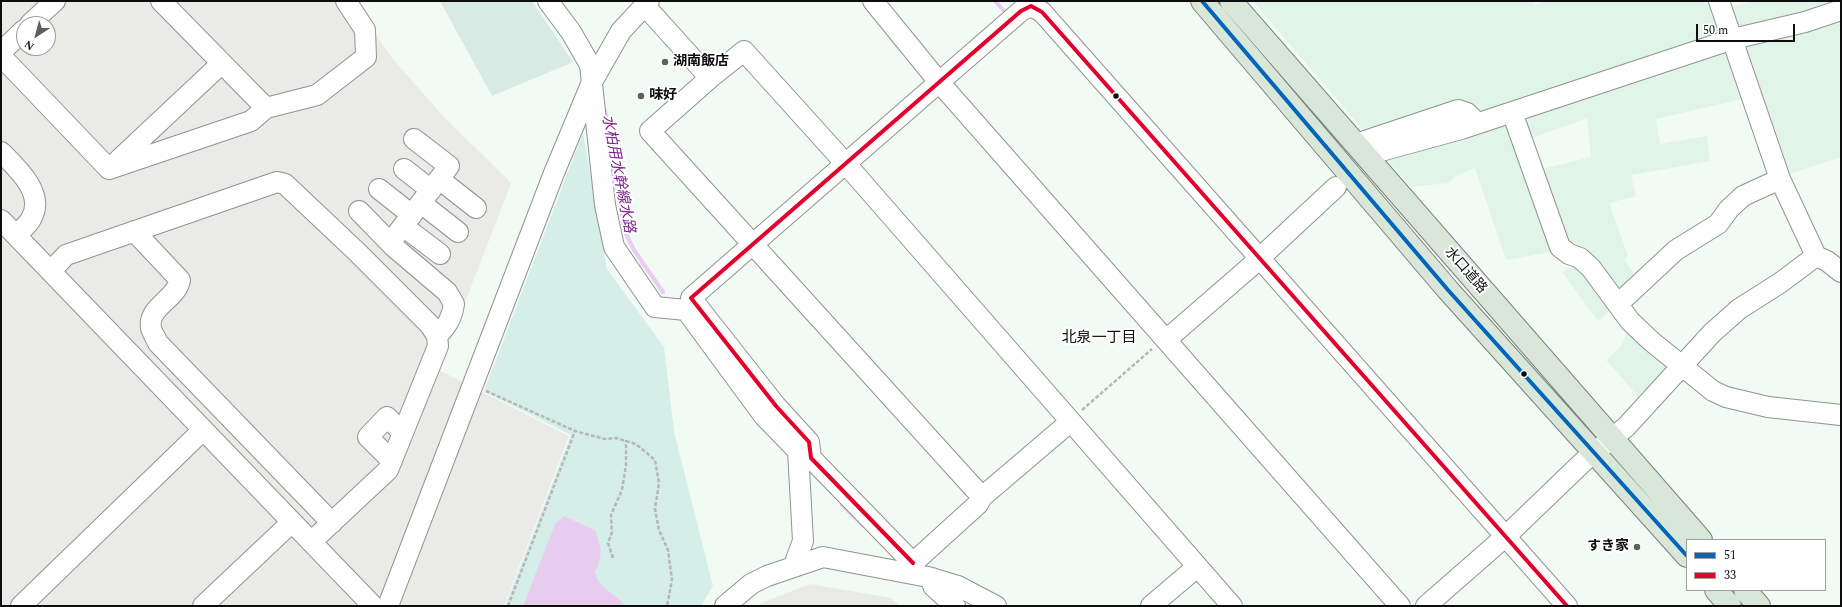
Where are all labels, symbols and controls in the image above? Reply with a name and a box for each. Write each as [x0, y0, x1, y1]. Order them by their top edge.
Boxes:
north arrow [16, 16, 56, 56]
scale bar [1698, 16, 1797, 42]
text: 50 m [1703, 21, 1728, 40]
text: N [21, 36, 38, 55]
place label: 湖南飯店 [673, 54, 729, 70]
marker: 湖南飯店 [660, 57, 670, 67]
place label: 味好 [649, 88, 677, 104]
marker: 味好 [636, 91, 646, 101]
unlabelled marker [1111, 91, 1121, 101]
water label: 水柏用水幹線水路 [597, 113, 637, 235]
street label: 水口道路 [1440, 244, 1490, 298]
district label: 北泉一丁目 [1062, 330, 1136, 348]
unlabelled marker [1519, 369, 1529, 379]
place label: すき家 [1587, 539, 1629, 555]
legend [1686, 539, 1826, 591]
marker: すき家 [1632, 542, 1642, 552]
text: 51 [1724, 546, 1736, 565]
text: 33 [1724, 566, 1736, 585]

